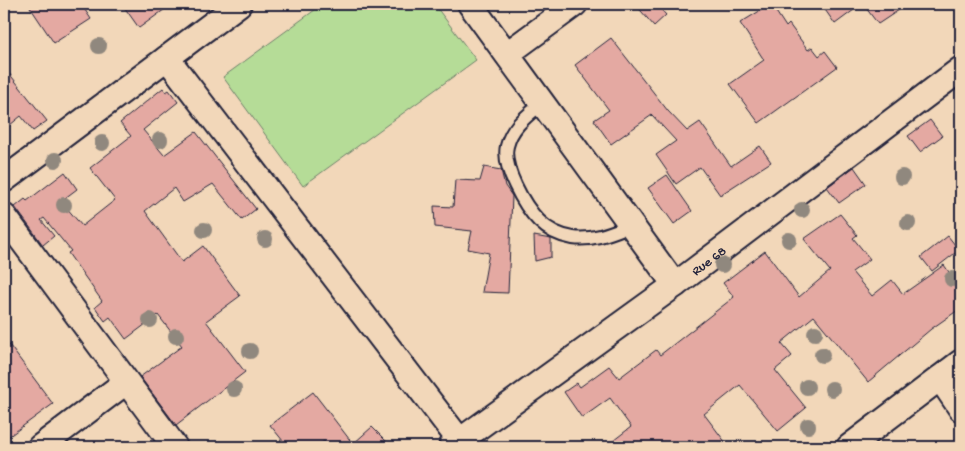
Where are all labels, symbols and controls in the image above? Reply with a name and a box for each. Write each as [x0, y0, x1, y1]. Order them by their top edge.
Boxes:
street label: Rue 68 [689, 243, 731, 281]

